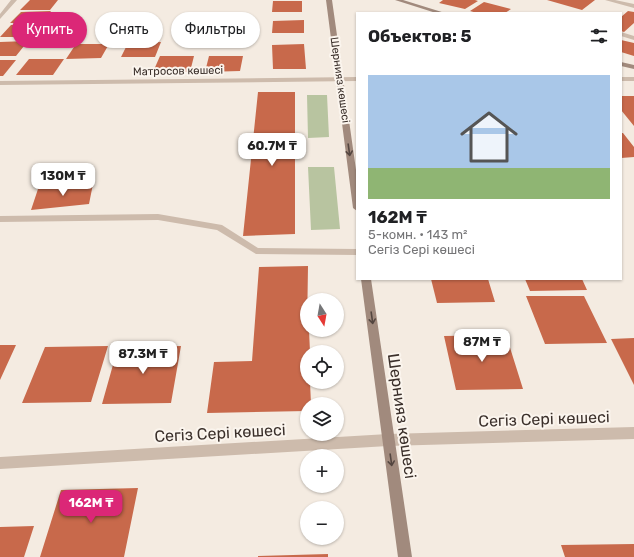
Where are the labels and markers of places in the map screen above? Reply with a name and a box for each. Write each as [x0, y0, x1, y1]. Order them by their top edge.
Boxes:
pin: 60.7M ₸ [235, 133, 309, 167]
pin: 130M ₸ [30, 163, 96, 197]
pin: 87M ₸ [454, 329, 510, 363]
pin: 87.3M ₸ [106, 341, 180, 375]
pin: 162M ₸ [58, 490, 124, 524]

